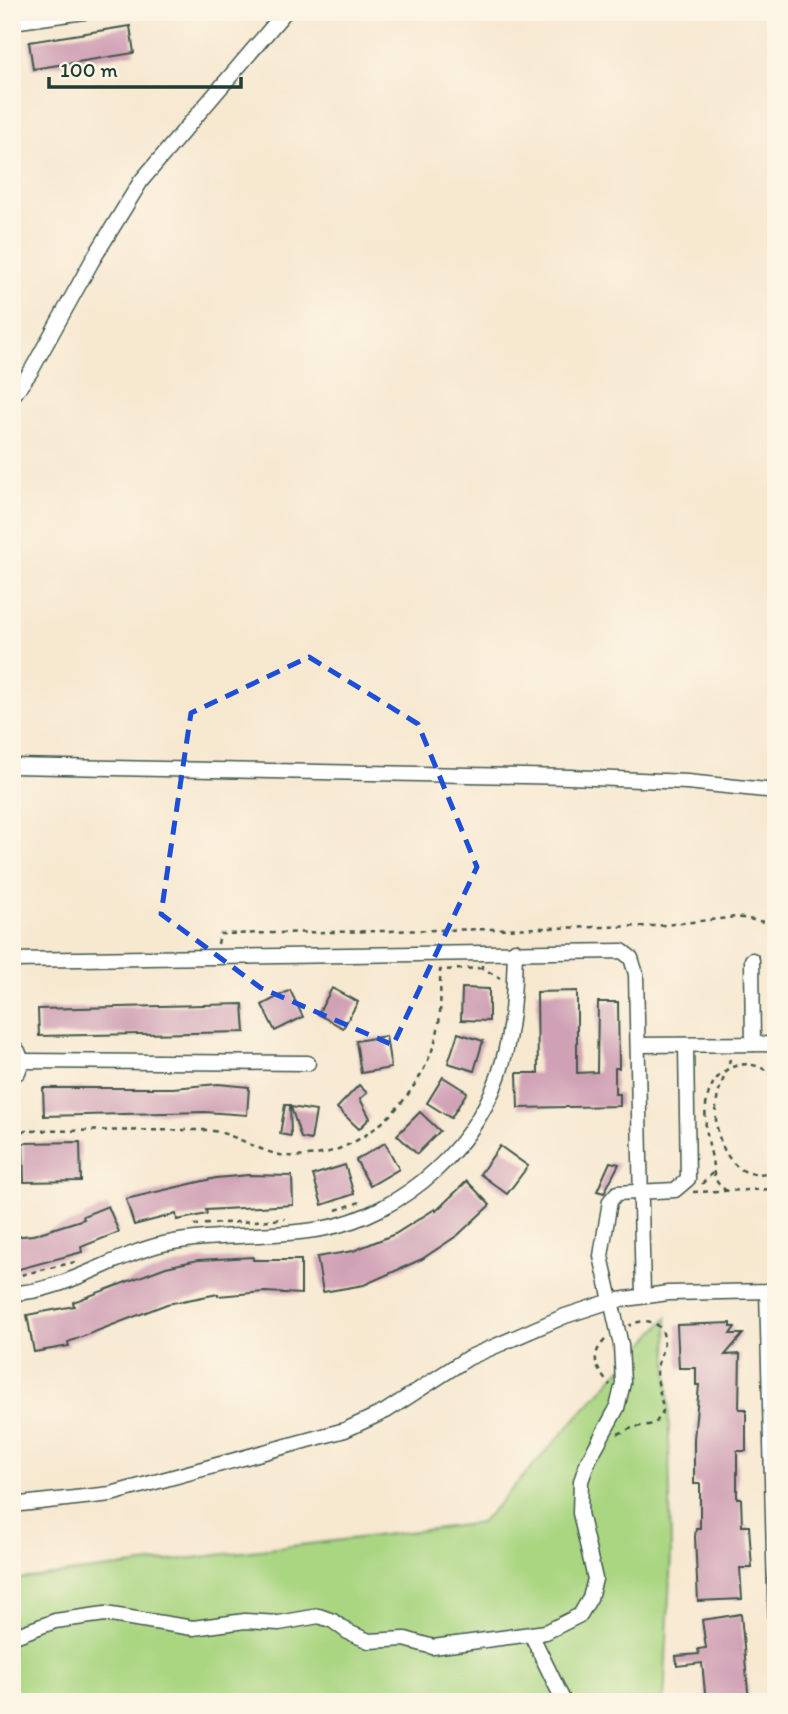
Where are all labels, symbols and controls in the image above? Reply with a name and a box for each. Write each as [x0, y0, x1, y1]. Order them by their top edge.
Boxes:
scale bar [49, 46, 242, 90]
text: 100 m [60, 57, 118, 82]

